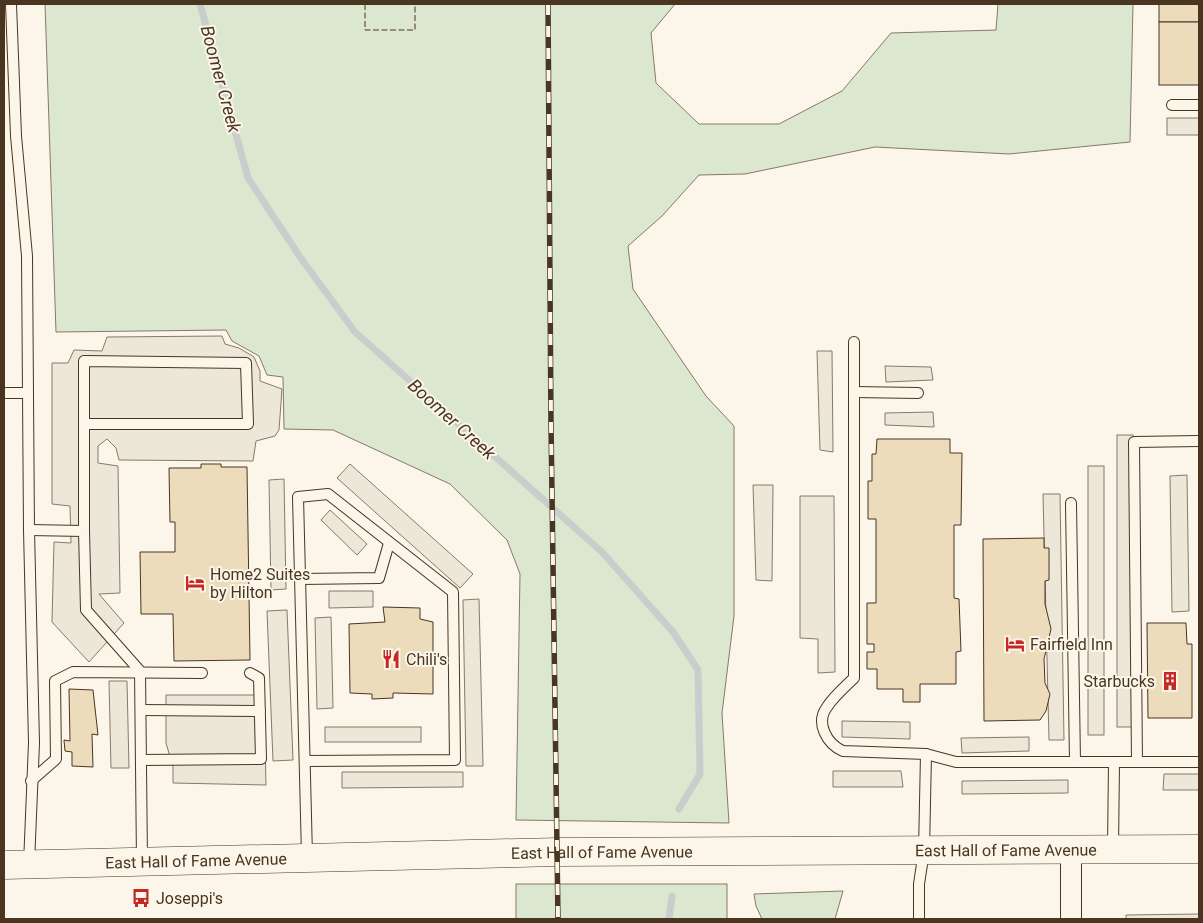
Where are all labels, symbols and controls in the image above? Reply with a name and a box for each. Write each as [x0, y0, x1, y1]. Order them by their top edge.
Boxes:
water label: Boomer Creek [197, 23, 246, 136]
water label: Boomer Creek [404, 374, 501, 464]
place label: Home2 Suites by Hilton [210, 565, 310, 602]
hotel icon: Home2 Suites by Hilton [184, 572, 206, 594]
hotel icon: Fairfield Inn [1004, 633, 1026, 655]
place label: Fairfield Inn [1030, 635, 1113, 654]
restaurant icon: Chili's [380, 648, 402, 670]
place label: Chili's [406, 650, 447, 669]
building icon: Starbucks [1159, 670, 1181, 692]
place label: Starbucks [1084, 672, 1155, 691]
street label: East Hall of Fame Avenue [915, 840, 1097, 860]
street label: East Hall of Fame Avenue [511, 842, 693, 863]
street label: East Hall of Fame Avenue [105, 849, 287, 872]
bus stop icon: Joseppi's [130, 887, 152, 909]
place label: Joseppi's [156, 889, 223, 908]

